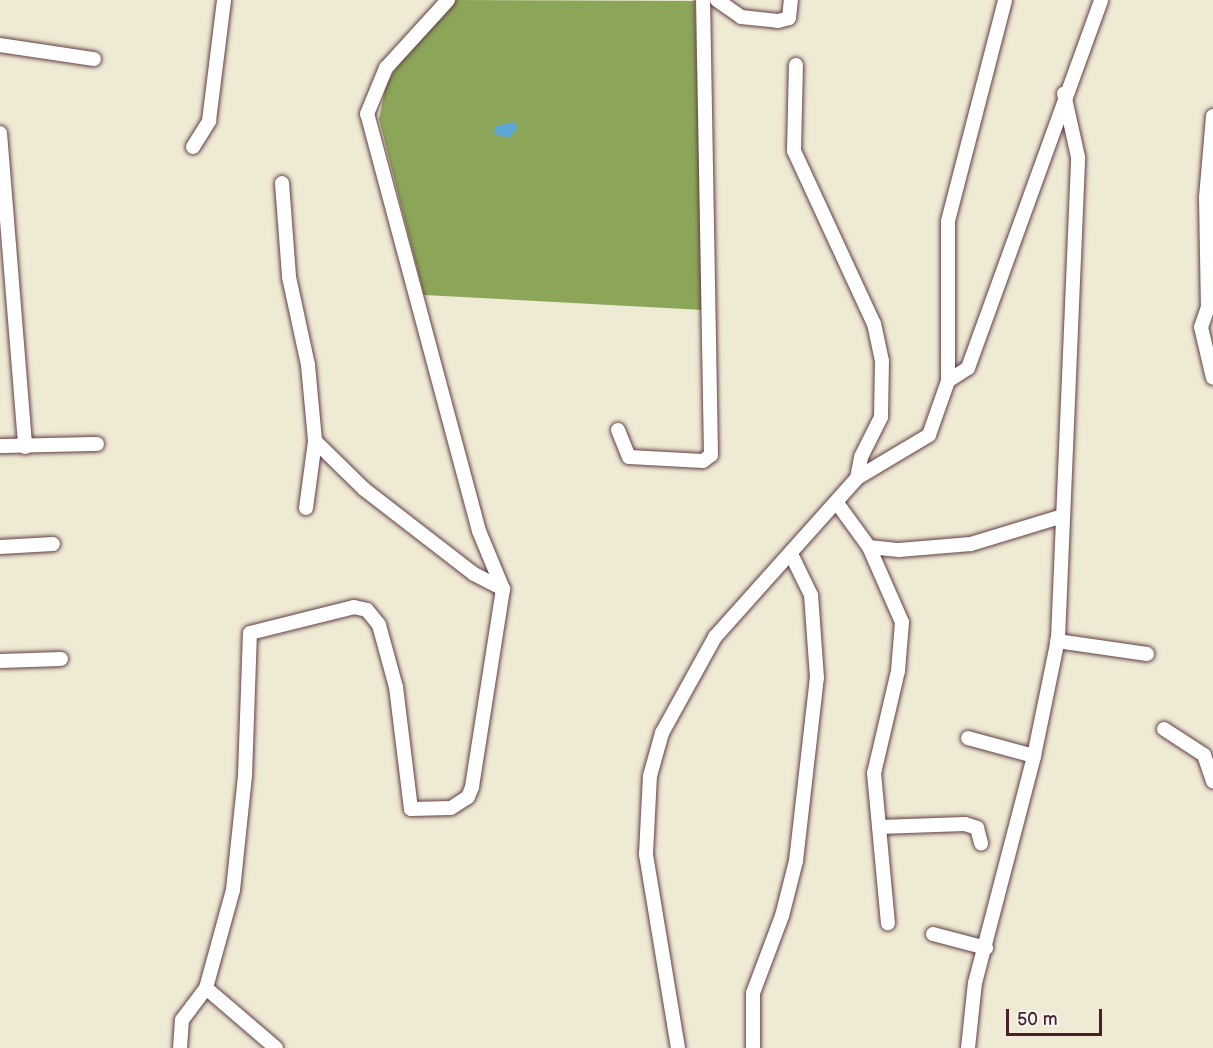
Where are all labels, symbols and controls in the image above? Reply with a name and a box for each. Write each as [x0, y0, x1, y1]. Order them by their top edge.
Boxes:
scale bar [1009, 997, 1105, 1035]
text: 50 m [1017, 1009, 1058, 1030]

